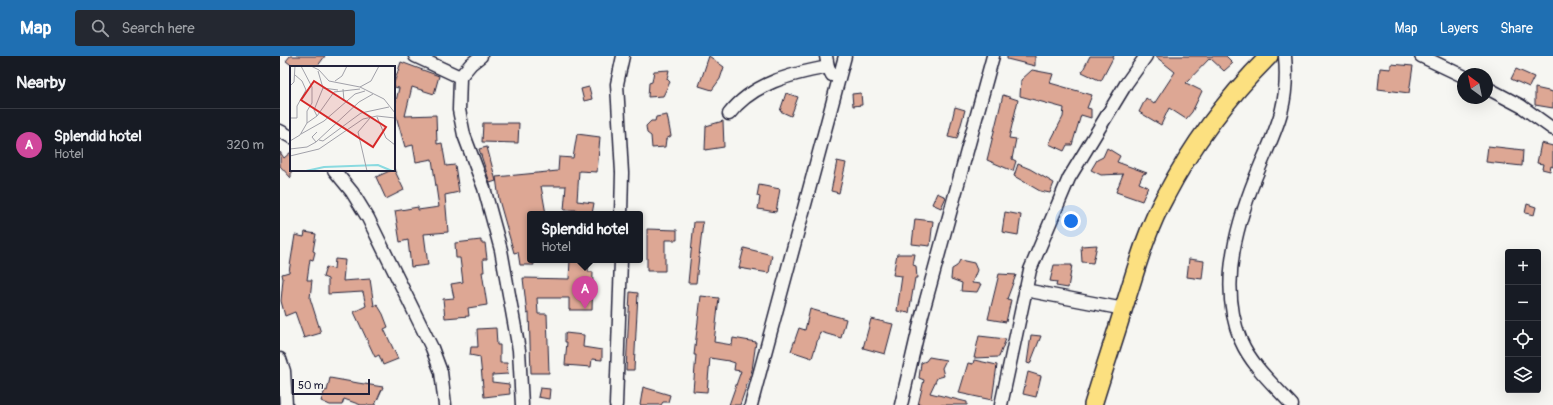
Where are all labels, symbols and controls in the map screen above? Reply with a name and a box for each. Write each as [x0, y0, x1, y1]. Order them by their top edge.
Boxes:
search box [75, 10, 355, 46]
text: Map [20, 16, 51, 40]
icon: search [89, 17, 111, 39]
text: Search here [121, 19, 195, 38]
text: Map [1395, 20, 1418, 37]
text: Layers [1440, 20, 1478, 37]
text: Share [1500, 20, 1533, 37]
inset map [290, 66, 395, 171]
north arrow [1457, 68, 1493, 104]
text: Nearby [16, 72, 65, 93]
text: Splendid hotel [54, 127, 142, 146]
text: A [25, 137, 33, 153]
text: 320 m [226, 137, 264, 153]
text: Hotel [54, 146, 84, 162]
popup [527, 211, 643, 263]
your location [1061, 211, 1081, 231]
text: Splendid hotel [541, 220, 629, 239]
text: Hotel [541, 239, 571, 255]
map controls [1505, 249, 1541, 393]
button: + [1505, 249, 1541, 285]
pin: A [572, 276, 598, 309]
button: − [1505, 285, 1541, 321]
button: locate [1505, 321, 1541, 357]
button: layers [1505, 357, 1541, 393]
scale bar [292, 377, 370, 396]
text: 50 m [298, 379, 324, 392]

